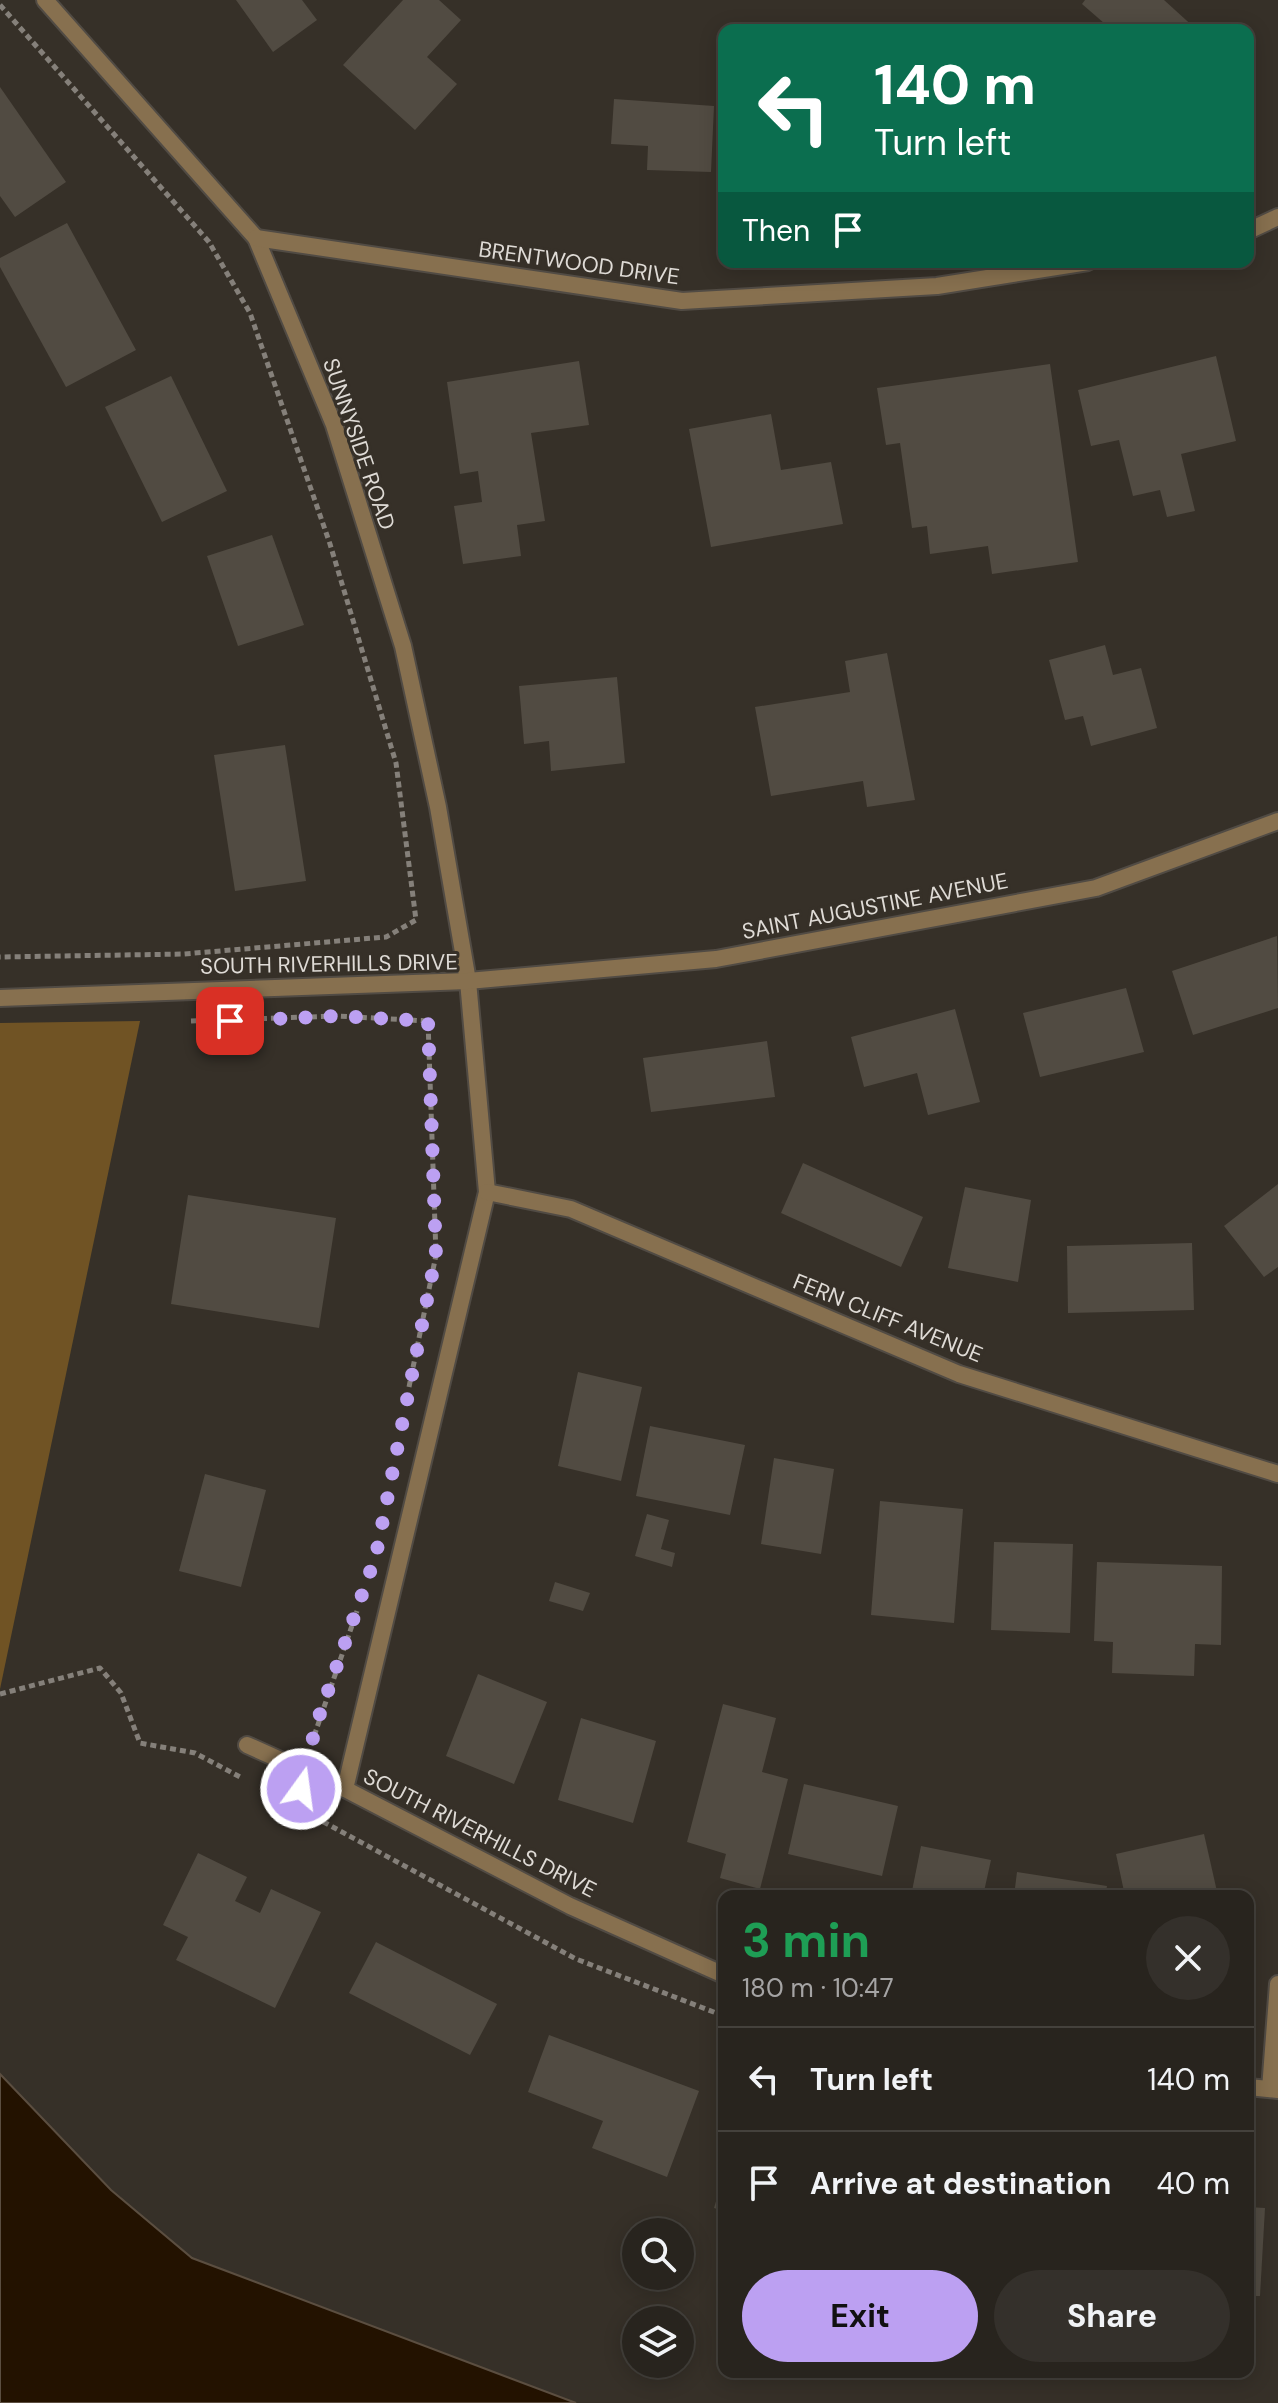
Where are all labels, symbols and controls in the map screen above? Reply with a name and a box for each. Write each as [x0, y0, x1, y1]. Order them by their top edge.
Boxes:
text: 140 m [874, 48, 1036, 121]
icon: left [742, 56, 846, 160]
text: Turn left [874, 119, 1011, 166]
icon: arrive [826, 208, 870, 252]
text: Then [742, 211, 810, 250]
street label: BRENTWOOD DRIVE [477, 235, 681, 291]
street label: SUNNYSIDE ROAD [316, 354, 402, 534]
street label: SAINT AUGUSTINE AVENUE [740, 866, 1010, 946]
street label: SOUTH RIVERHILLS DRIVE [200, 947, 458, 981]
pin [196, 987, 264, 1055]
icon: arrive [208, 999, 252, 1043]
street label: FERN CLIFF AVENUE [789, 1267, 987, 1369]
position arrow [259, 1747, 343, 1831]
street label: SOUTH RIVERHILLS DRIVE [359, 1762, 601, 1904]
text: 3 min [742, 1909, 870, 1972]
button: close [1146, 1916, 1230, 2000]
text: 180 m · 10:47 [742, 1971, 894, 2005]
icon: left [742, 2057, 786, 2101]
text: Turn left [810, 2060, 933, 2099]
text: 140 m [1147, 2060, 1230, 2099]
icon: arrive [742, 2161, 786, 2205]
text: Arrive at destination [810, 2164, 1111, 2203]
text: 40 m [1157, 2164, 1230, 2203]
map controls [622, 2218, 694, 2378]
button: search [622, 2218, 694, 2290]
button: Exit [742, 2270, 978, 2362]
button: Share [994, 2270, 1230, 2362]
button: layers [622, 2306, 694, 2378]

